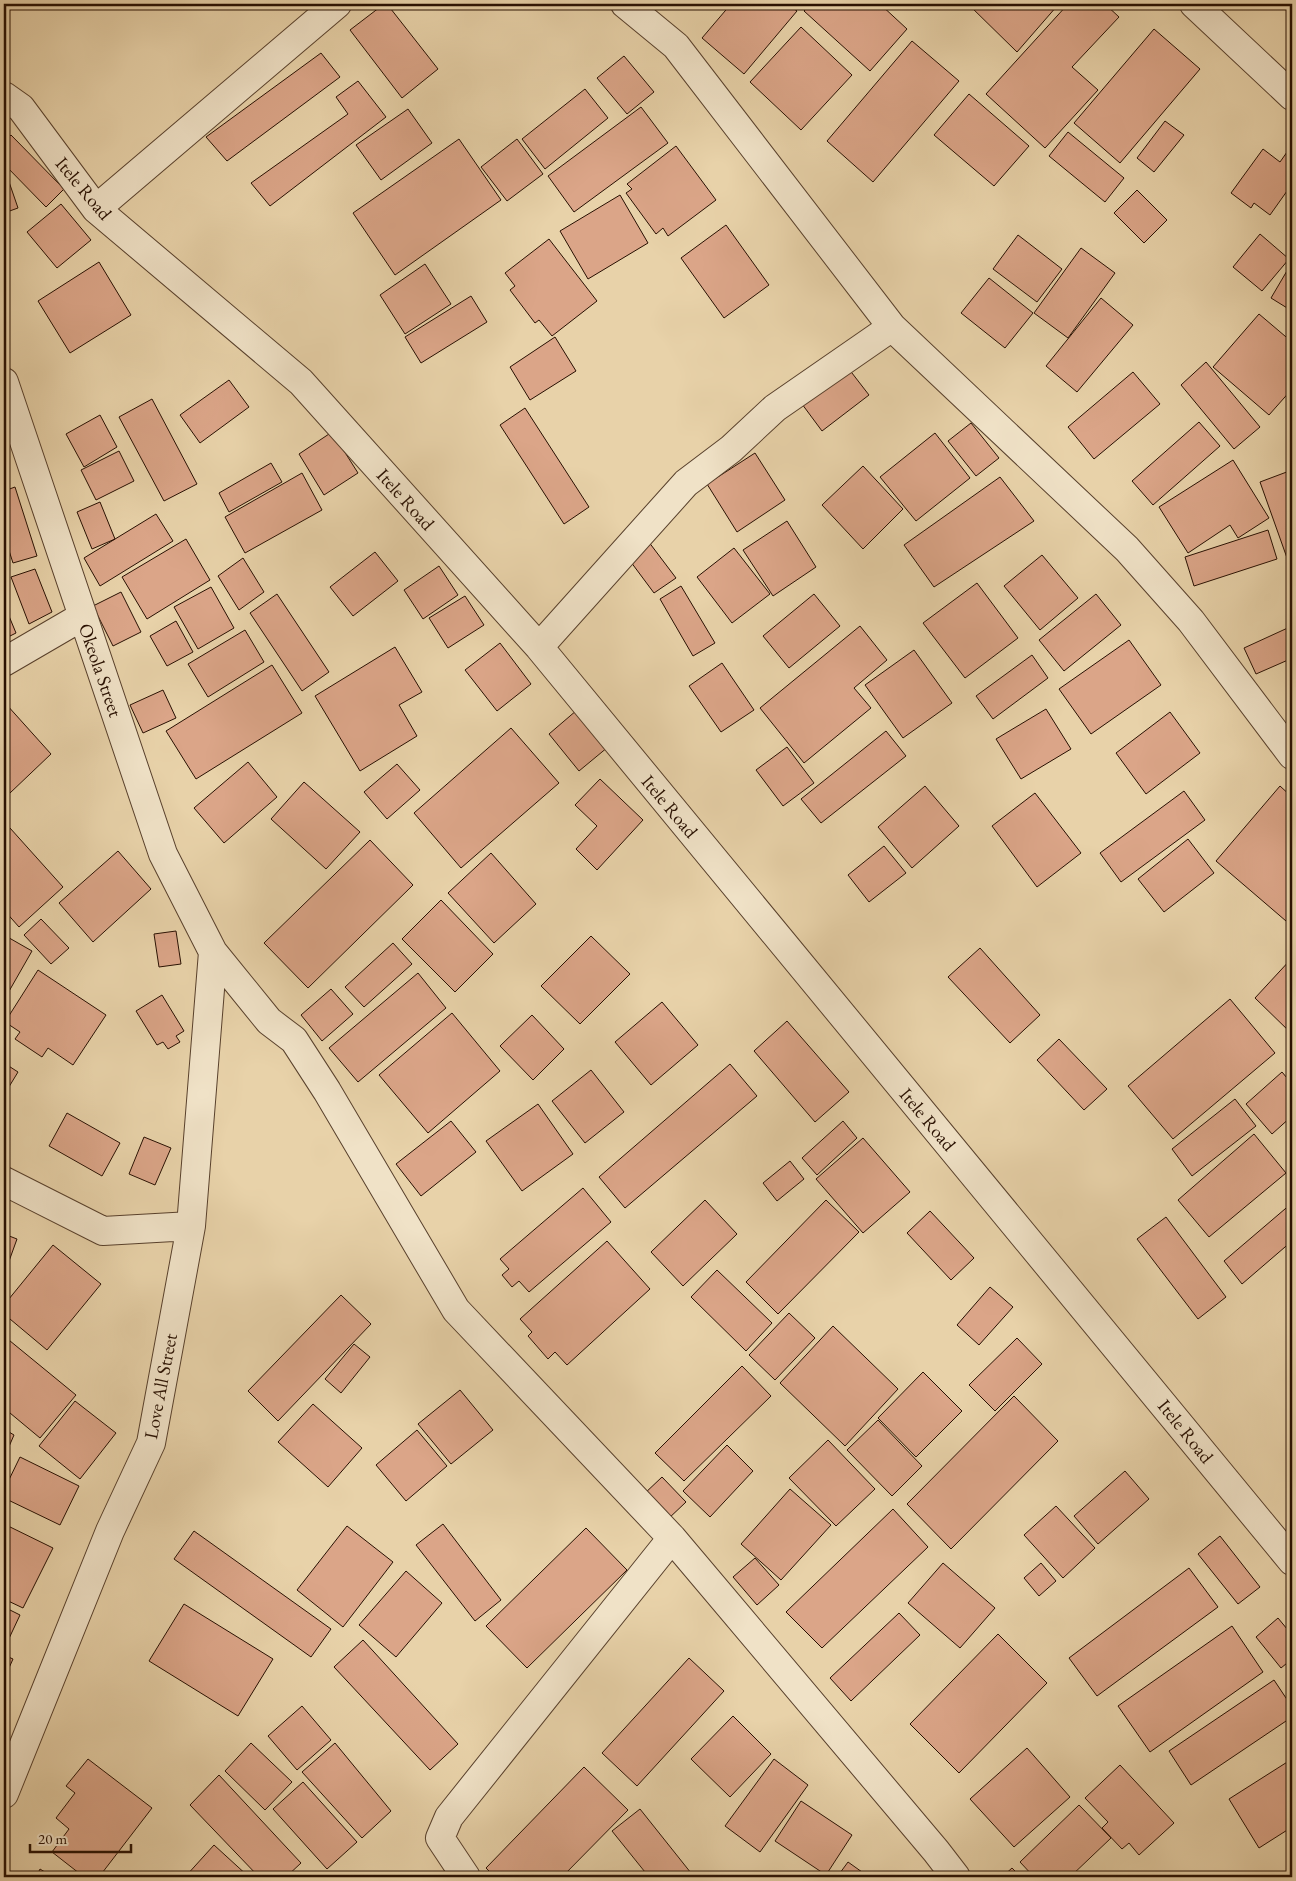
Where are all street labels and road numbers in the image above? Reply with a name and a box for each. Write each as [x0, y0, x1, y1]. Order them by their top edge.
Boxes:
street label: Itele Road [50, 151, 118, 226]
street label: Itele Road [371, 463, 440, 536]
street label: Okeola Street [73, 620, 128, 720]
street label: Itele Road [636, 769, 704, 844]
street label: Itele Road [894, 1082, 962, 1157]
street label: Love All Street [138, 1331, 183, 1441]
street label: Itele Road [1152, 1394, 1219, 1469]

